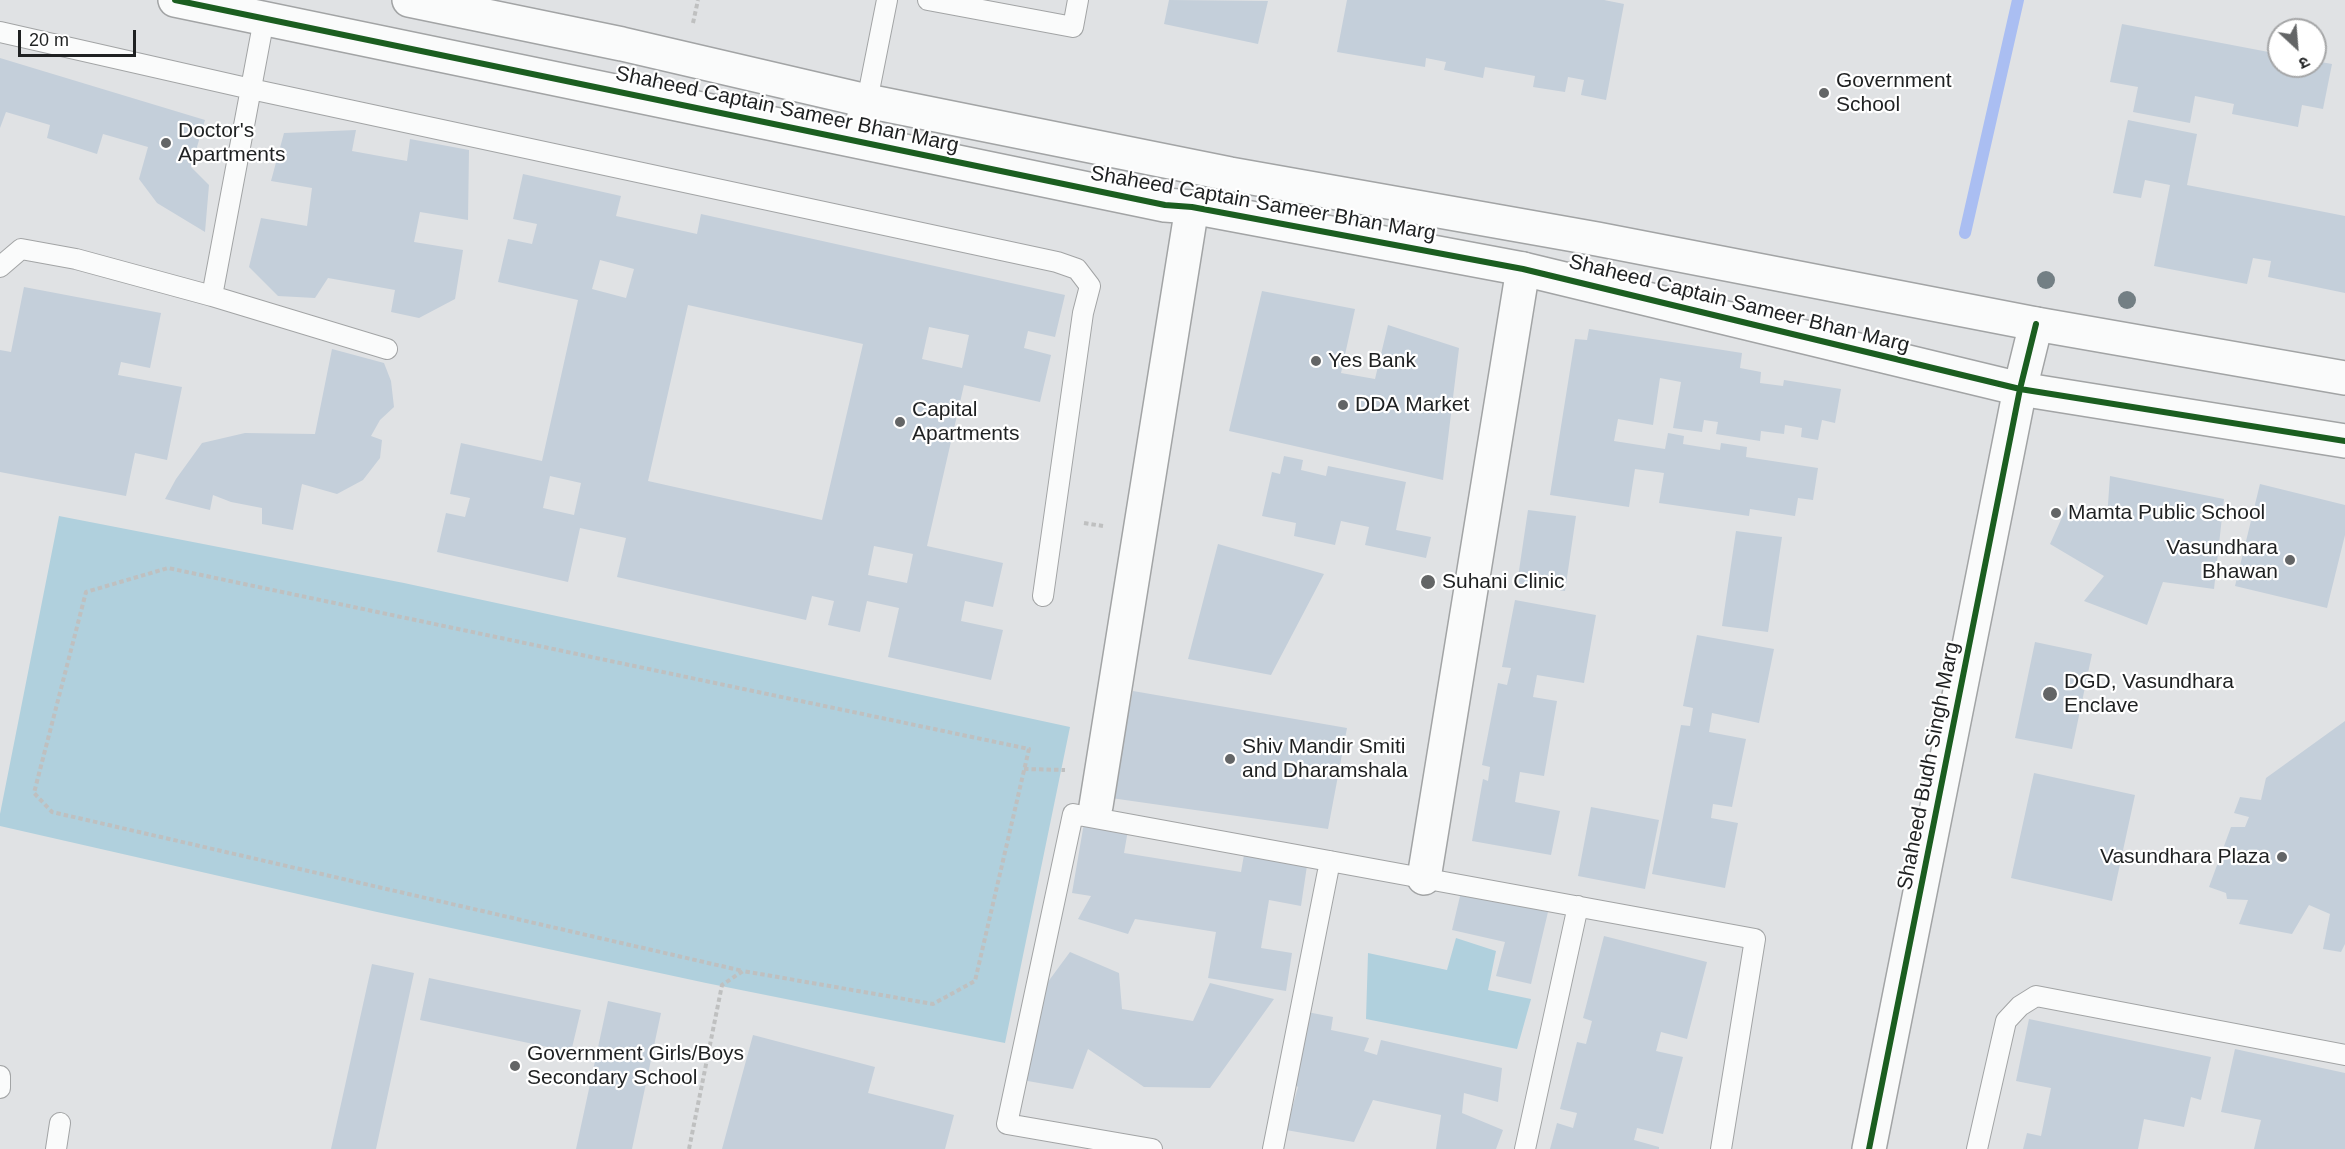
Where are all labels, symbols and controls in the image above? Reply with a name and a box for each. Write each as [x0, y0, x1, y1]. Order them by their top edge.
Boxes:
scale bar [21, 18, 140, 56]
north arrow [2267, 18, 2327, 78]
text: 20 m [29, 30, 69, 50]
text: उ [2296, 53, 2312, 73]
street label: Shaheed Captain Sameer Bhan Marg [613, 61, 961, 159]
place label: Government School [1836, 68, 1952, 118]
marker: Government School [1817, 86, 1831, 100]
place label: Doctor's Apartments [178, 118, 285, 168]
marker: Doctor's Apartments [159, 136, 173, 150]
street label: Shaheed Captain Sameer Bhan Marg [1088, 161, 1438, 247]
street label: Shaheed Captain Sameer Bhan Marg [1566, 249, 1912, 359]
place label: Yes Bank [1328, 348, 1416, 374]
marker: Yes Bank [1309, 354, 1323, 368]
place label: DDA Market [1355, 392, 1469, 418]
place label: Capital Apartments [912, 397, 1019, 447]
marker: DDA Market [1336, 398, 1350, 412]
marker: Capital Apartments [893, 415, 907, 429]
place label: Mamta Public School [2068, 500, 2265, 526]
marker: Mamta Public School [2049, 506, 2063, 520]
place label: Vasundhara Bhawan [2166, 535, 2278, 585]
marker: Vasundhara Bhawan [2283, 553, 2297, 567]
place label: Suhani Clinic [1442, 569, 1565, 595]
marker: Suhani Clinic [1419, 573, 1437, 591]
street label: Shaheed Budh Singh Marg [1893, 640, 1965, 892]
place label: DGD, Vasundhara Enclave [2064, 669, 2234, 719]
marker: DGD, Vasundhara Enclave [2041, 685, 2059, 703]
place label: Shiv Mandir Smiti and Dharamshala [1242, 734, 1408, 784]
marker: Shiv Mandir Smiti and Dharamshala [1223, 752, 1237, 766]
place label: Vasundhara Plaza [2100, 844, 2270, 870]
marker: Vasundhara Plaza [2275, 850, 2289, 864]
place label: Government Girls/Boys Secondary School [527, 1041, 744, 1091]
marker: Government Girls/Boys Secondary School [508, 1059, 522, 1073]

